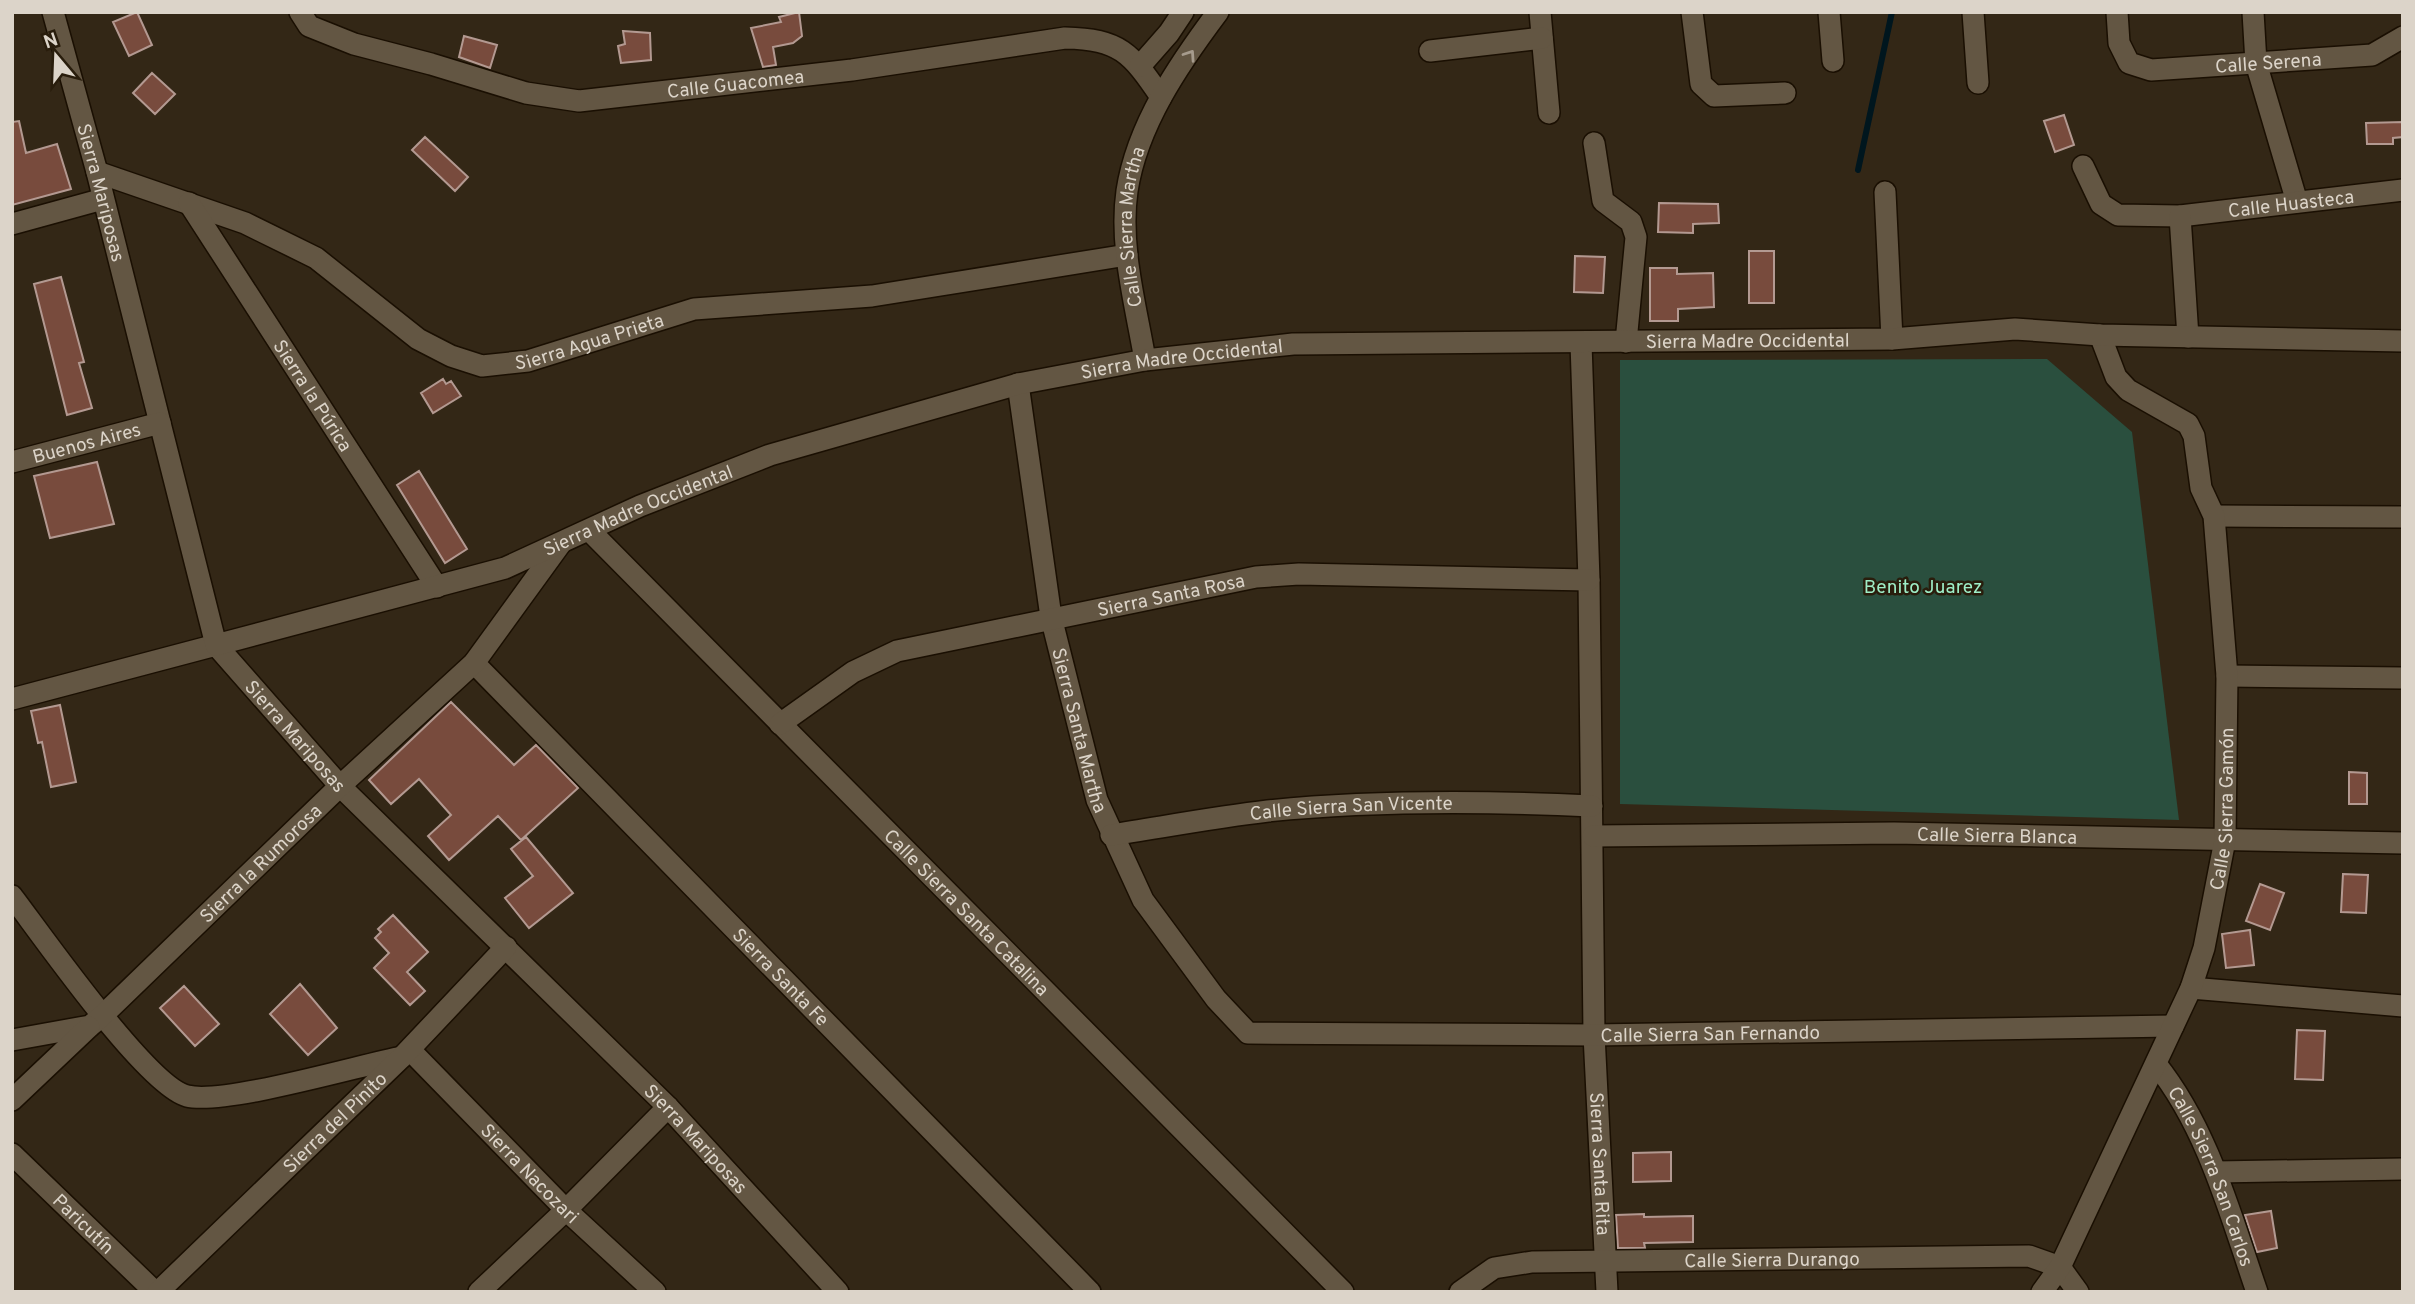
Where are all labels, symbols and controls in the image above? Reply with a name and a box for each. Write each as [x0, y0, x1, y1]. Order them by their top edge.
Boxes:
north arrow [21, 21, 91, 91]
text: N [41, 28, 61, 55]
street label: Calle Serena [2214, 48, 2322, 80]
one-way arrow [1182, 50, 1194, 63]
street label: Calle Guacomea [666, 66, 805, 105]
street label: Sierra Mariposas [70, 121, 129, 265]
street label: Calle Sierra Martha [1115, 144, 1152, 309]
street label: Calle Huasteca [2227, 186, 2356, 224]
street label: Sierra Agua Prieta [514, 309, 667, 376]
street label: Sierra Madre Occidental [1646, 329, 1850, 355]
street label: Sierra Madre Occidental [1079, 335, 1284, 386]
street label: Sierra la Púrica [267, 336, 357, 457]
street label: Buenos Aires [30, 419, 144, 470]
street label: Sierra Madre Occidental [540, 461, 737, 563]
street label: Sierra Santa Rosa [1095, 570, 1247, 623]
park label: Benito Juarez [1864, 576, 1982, 600]
street label: Sierra Santa Martha [1045, 646, 1111, 817]
street label: Sierra Mariposas [239, 676, 350, 798]
street label: Calle Sierra Gamón [2205, 727, 2240, 893]
street label: Calle Sierra San Vicente [1248, 792, 1453, 827]
street label: Sierra la Rumorosa [195, 800, 328, 929]
street label: Calle Sierra Blanca [1917, 823, 2077, 851]
street label: Calle Sierra Santa Catalina [878, 825, 1053, 1002]
street label: Sierra Santa Fe [726, 924, 833, 1032]
street label: Calle Sierra San Fernando [1600, 1021, 1820, 1049]
street label: Sierra del Pinito [279, 1068, 393, 1179]
street label: Sierra Mariposas [638, 1080, 752, 1200]
street label: Calle Sierra San Carlos [2161, 1082, 2258, 1270]
street label: Sierra Santa Rita [1583, 1092, 1614, 1236]
street label: Sierra Nacozari [474, 1119, 583, 1230]
street label: Paricutín [47, 1190, 118, 1260]
street label: Calle Sierra Durango [1684, 1248, 1860, 1274]

